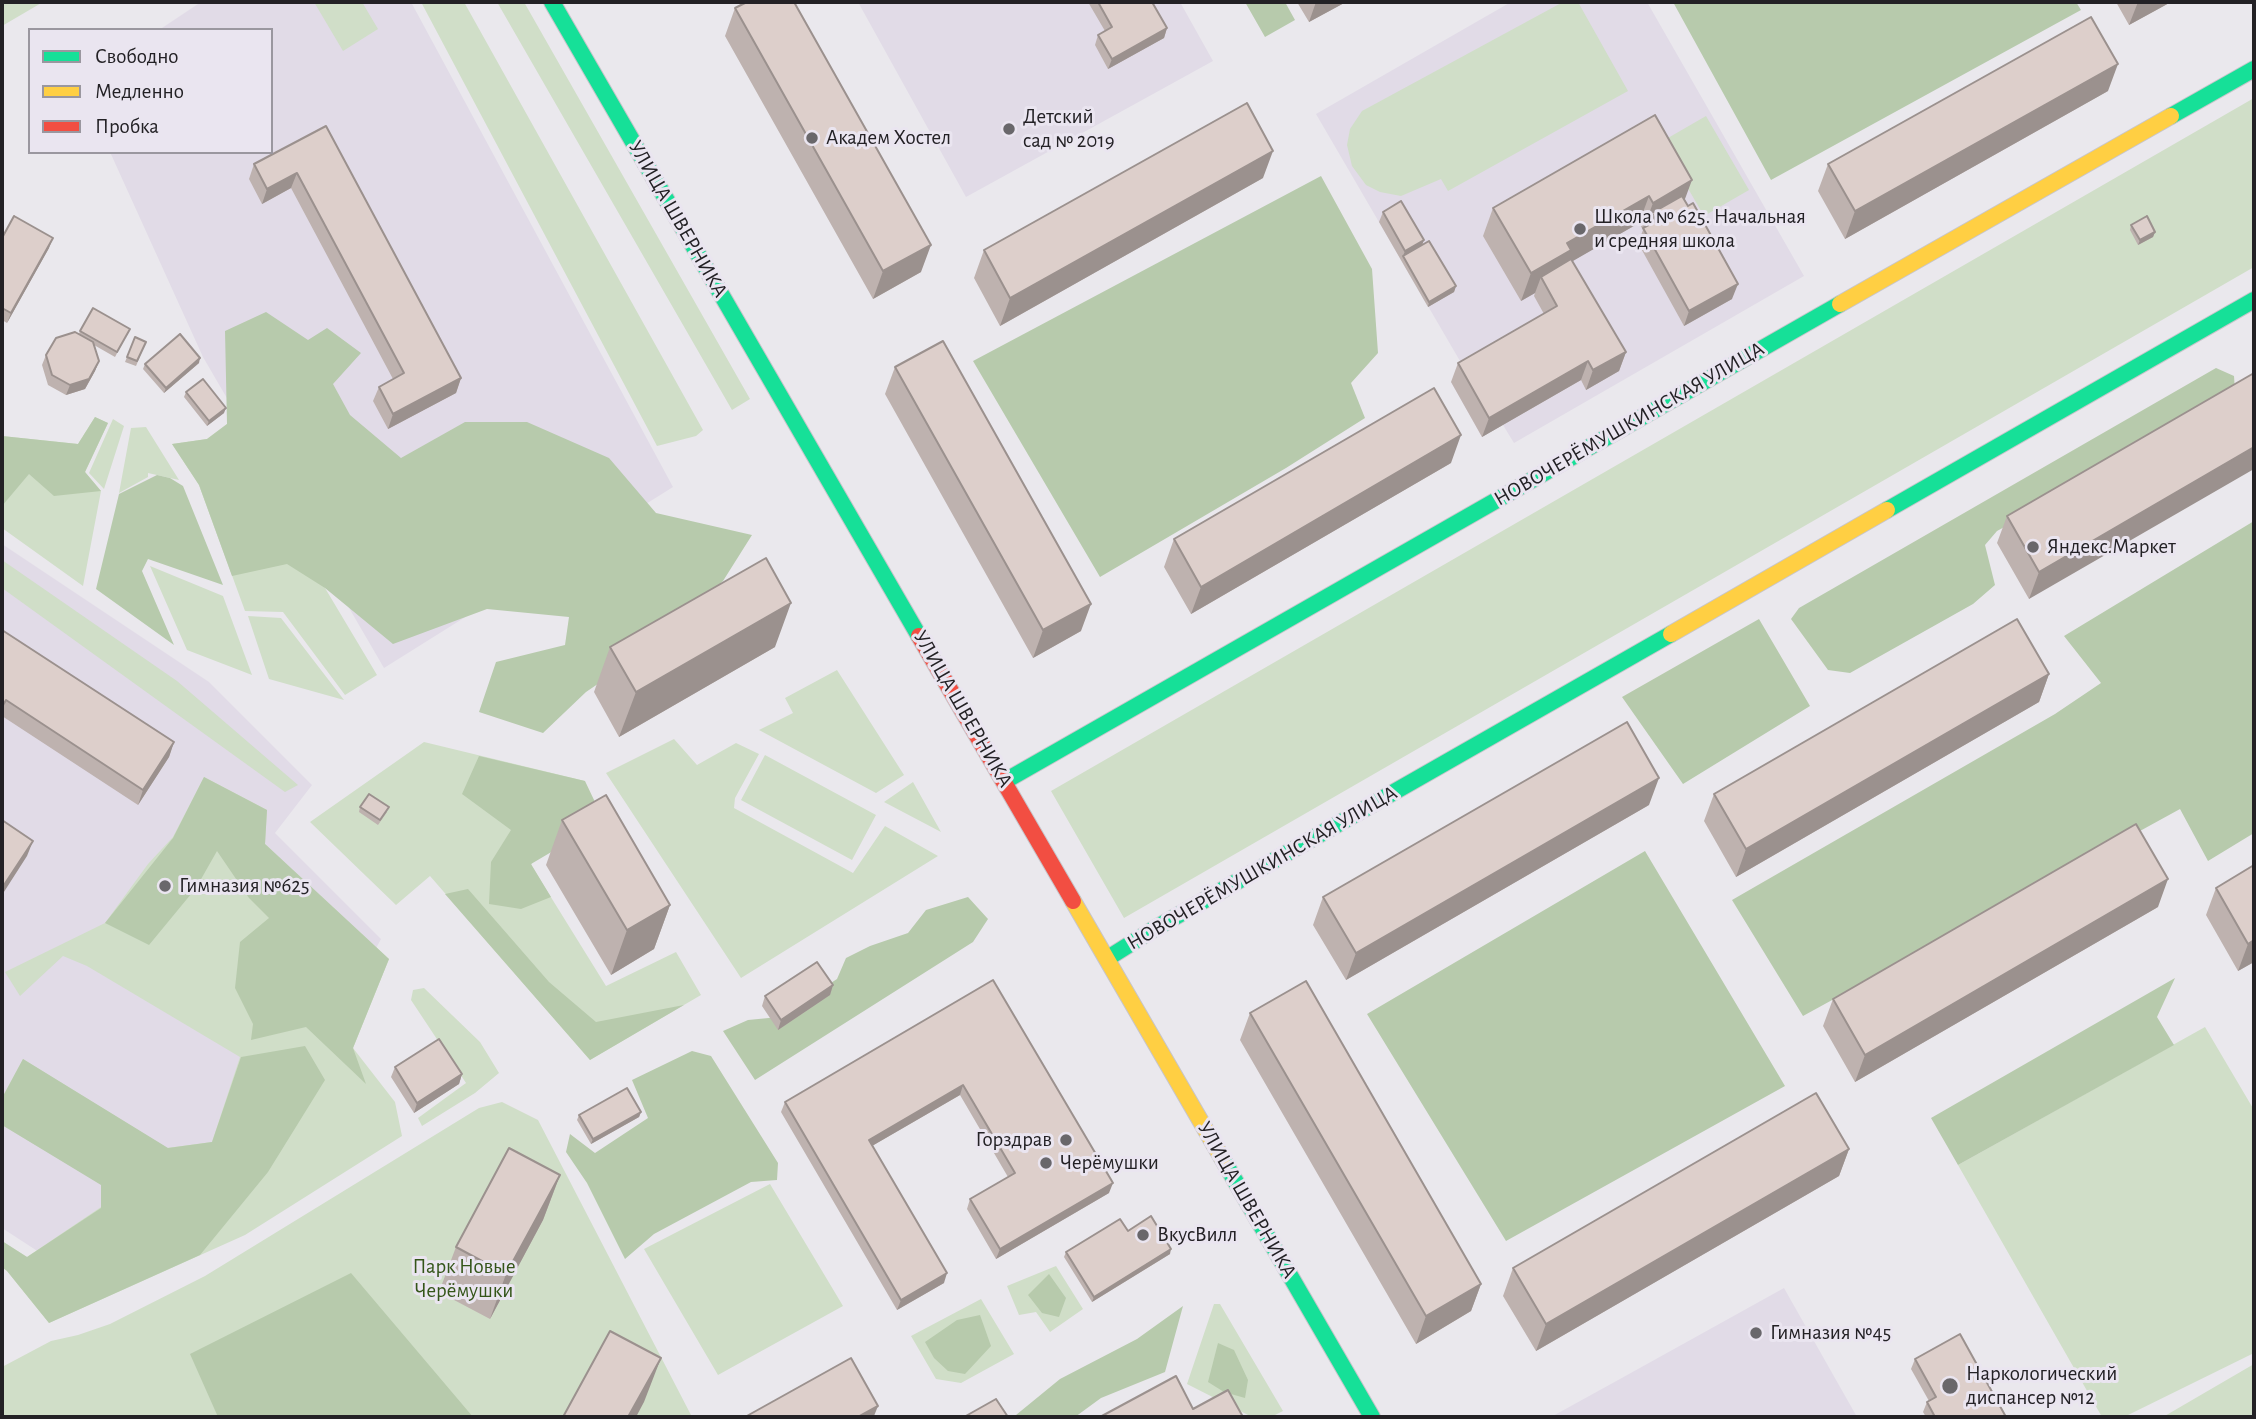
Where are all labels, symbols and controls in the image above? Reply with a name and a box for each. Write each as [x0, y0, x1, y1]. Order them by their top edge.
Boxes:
legend [28, 28, 273, 154]
text: Свободно [95, 46, 179, 67]
text: Медленно [95, 81, 184, 102]
place label: Детский сад № 2019 [1023, 104, 1114, 154]
text: Пробка [95, 116, 159, 137]
marker: Детский сад № 2019 [1001, 121, 1017, 137]
place label: Академ Хостел [826, 125, 951, 151]
marker: Академ Хостел [804, 130, 820, 146]
street label: УЛИЦА ШВЕРНИКА [623, 136, 733, 302]
place label: Школа № 625. Начальная и средняя школа [1594, 204, 1806, 254]
marker: Школа № 625. Начальная и средняя школа [1572, 221, 1588, 237]
street label: НОВОЧЕРЁМУШКИНСКАЯ УЛИЦА [1490, 336, 1768, 512]
place label: Яндекс.Маркет [2047, 534, 2176, 560]
marker: Яндекс.Маркет [2025, 539, 2041, 555]
street label: УЛИЦА ШВЕРНИКА [908, 626, 1018, 792]
street label: НОВОЧЕРЁМУШКИНСКАЯ УЛИЦА [1123, 780, 1401, 956]
place label: Гимназия №625 [179, 873, 310, 899]
marker: Гимназия №625 [157, 878, 173, 894]
street label: УЛИЦА ШВЕРНИКА [1192, 1117, 1302, 1283]
place label: Горздрав [975, 1127, 1052, 1153]
marker: Горздрав [1058, 1132, 1074, 1148]
place label: Черёмушки [1060, 1150, 1159, 1176]
marker: Черёмушки [1038, 1155, 1054, 1171]
place label: ВкусВилл [1157, 1222, 1237, 1248]
marker: ВкусВилл [1135, 1227, 1151, 1243]
park label: Парк Новые Черёмушки [412, 1254, 516, 1304]
place label: Гимназия №45 [1770, 1320, 1891, 1346]
marker: Гимназия №45 [1748, 1325, 1764, 1341]
place label: Наркологический диспансер №12 [1966, 1361, 2117, 1411]
marker: Наркологический диспансер №12 [1940, 1376, 1960, 1396]

